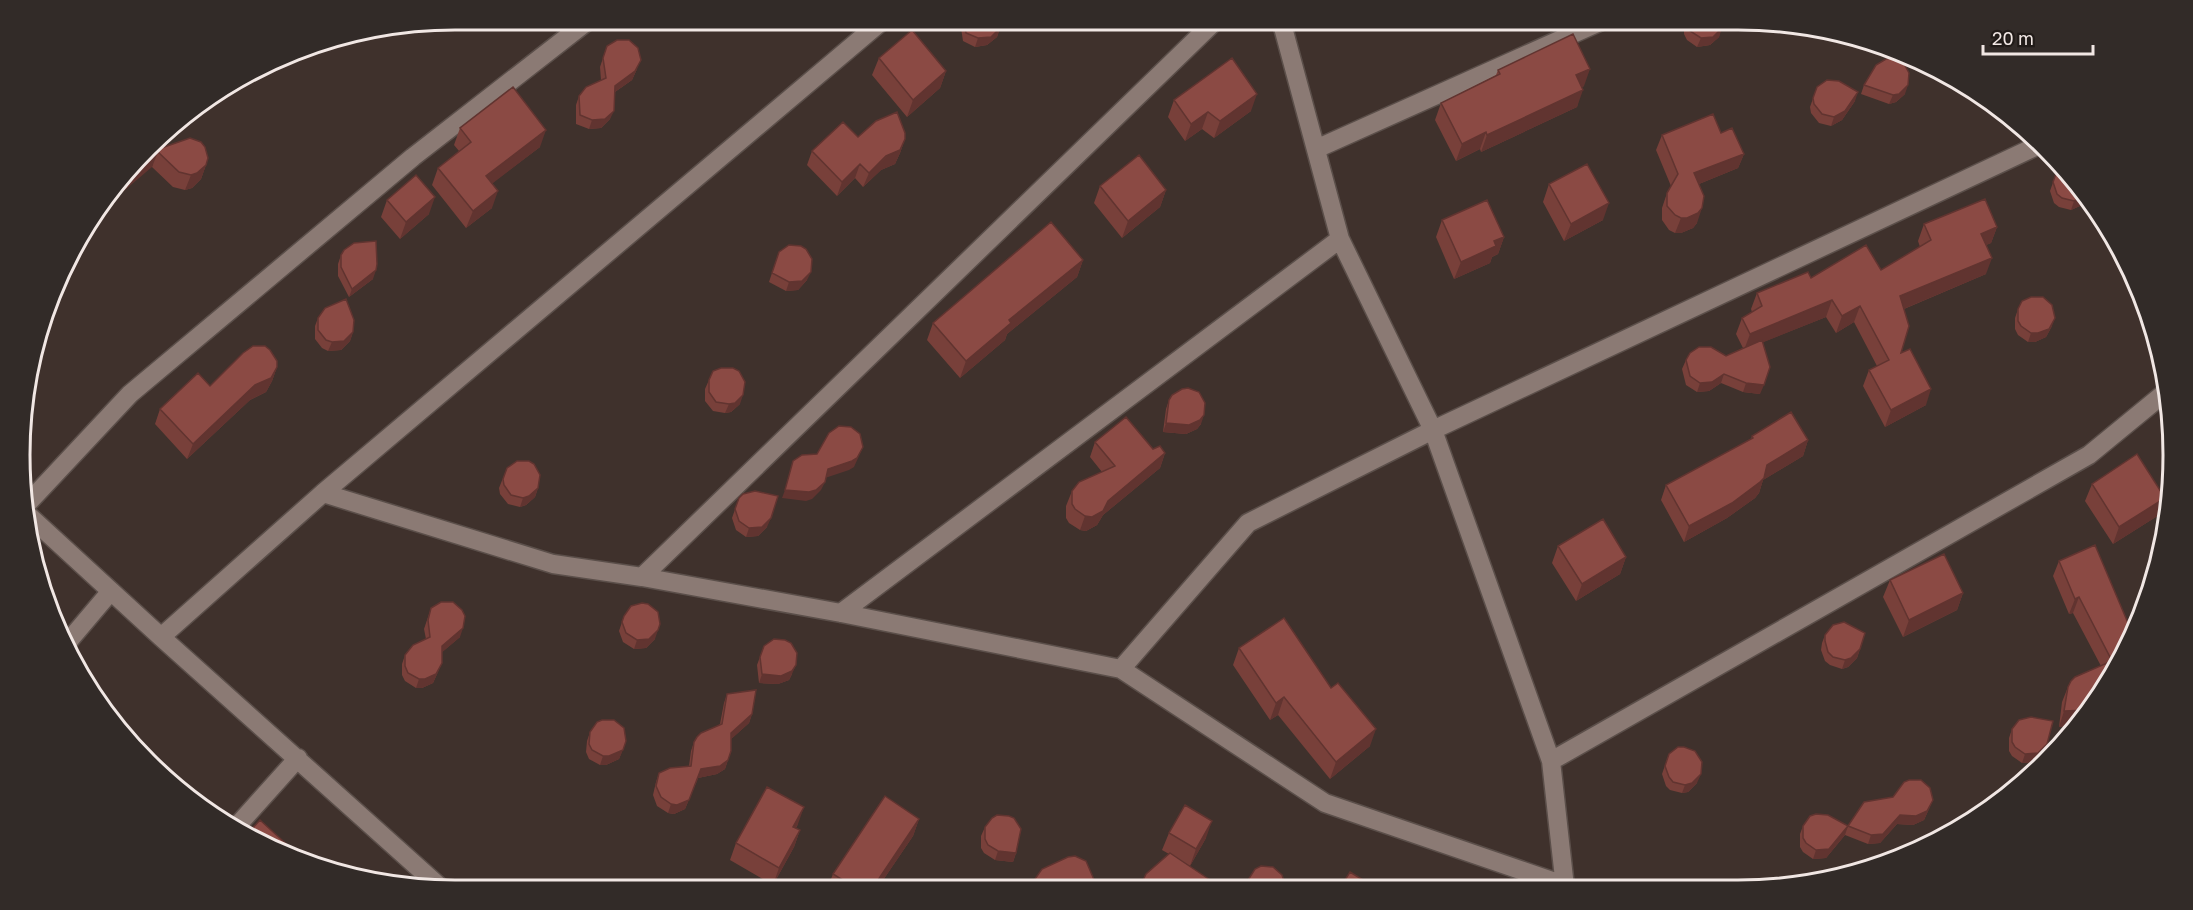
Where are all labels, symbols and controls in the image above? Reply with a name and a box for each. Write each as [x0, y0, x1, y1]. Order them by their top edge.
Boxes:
scale bar [1983, 18, 2092, 56]
text: 20 m [1992, 27, 2034, 49]

